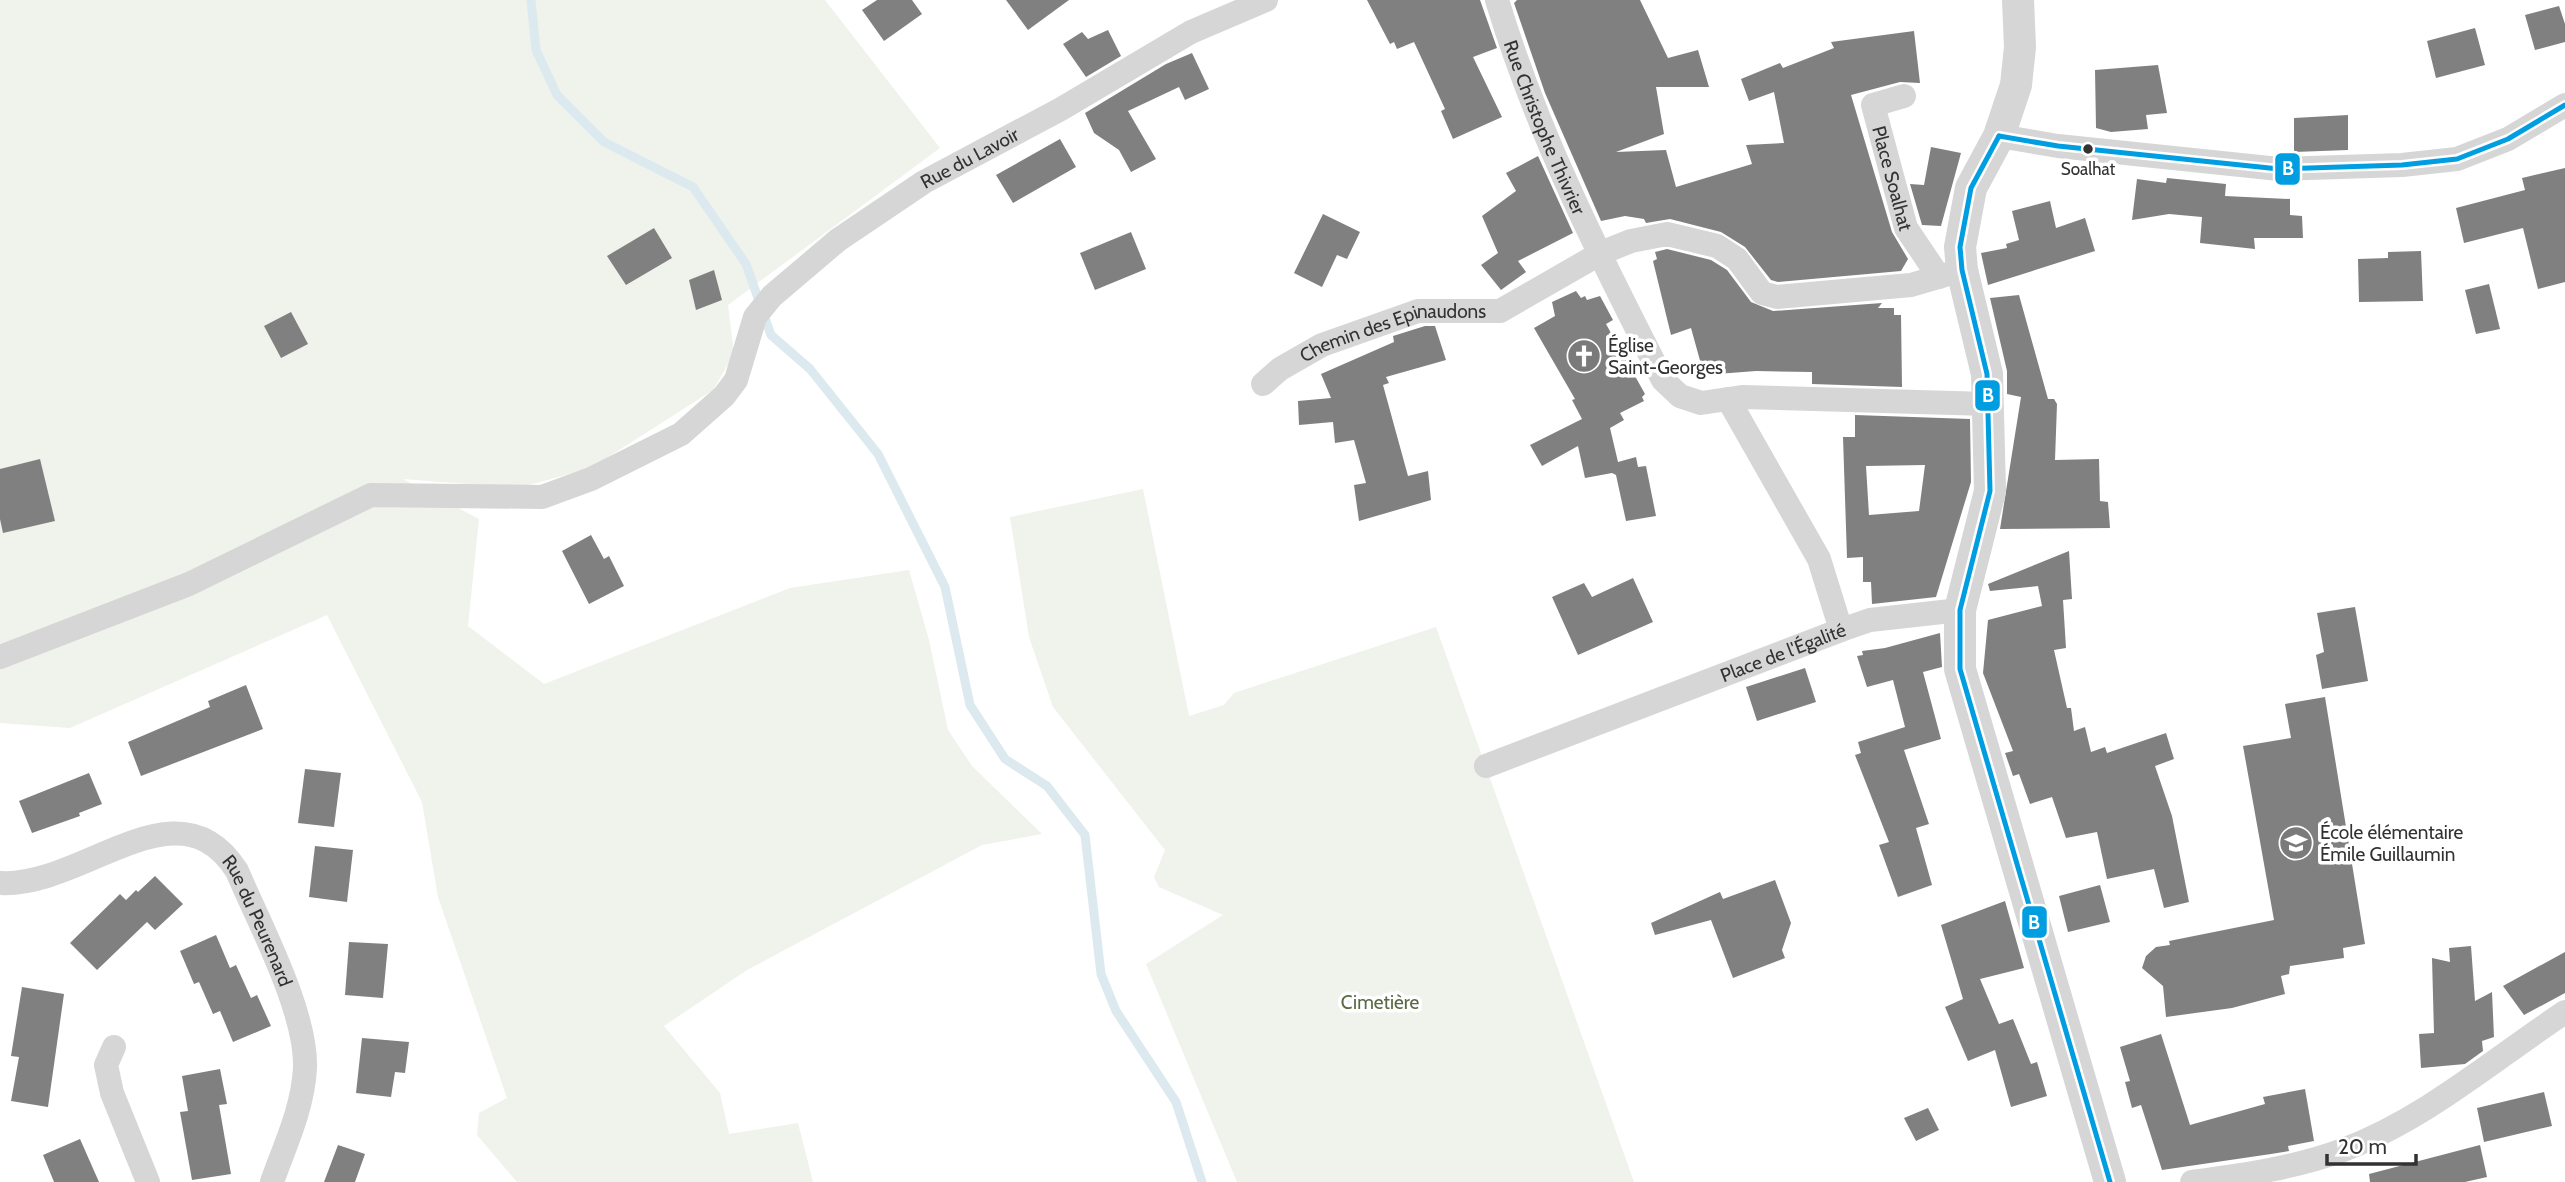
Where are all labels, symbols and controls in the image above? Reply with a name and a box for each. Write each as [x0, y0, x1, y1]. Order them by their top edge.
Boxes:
street label: Rue Christophe Thivrier [1499, 37, 1591, 218]
street label: Rue du Lavoir [916, 122, 1022, 193]
street label: Place Soalhat [1868, 123, 1918, 234]
marker: Soalhat [2081, 142, 2095, 156]
line badge: B [2274, 152, 2301, 186]
text: B [2282, 157, 2294, 180]
place label: Soalhat [2061, 159, 2115, 179]
street label: Chemin des Epinaudons [1295, 300, 1486, 367]
place label: Église Saint-Georges [1608, 333, 1723, 379]
church icon: Église Saint-Georges [1565, 337, 1603, 375]
line badge: B [1974, 379, 2001, 412]
text: B [1982, 384, 1994, 407]
street label: Place de l'Égalité [1717, 618, 1849, 687]
place label: École élémentaire Émile Guillaumin [2320, 820, 2464, 866]
school or university icon: École élémentaire Émile Guillaumin [2277, 824, 2315, 862]
street label: Rue du Peurenard [218, 850, 298, 990]
line badge: B [2021, 905, 2048, 939]
text: B [2028, 911, 2040, 934]
park label: Cimetière [1341, 991, 1419, 1014]
scale bar [2327, 1122, 2416, 1166]
text: 20 m [2338, 1134, 2387, 1159]

